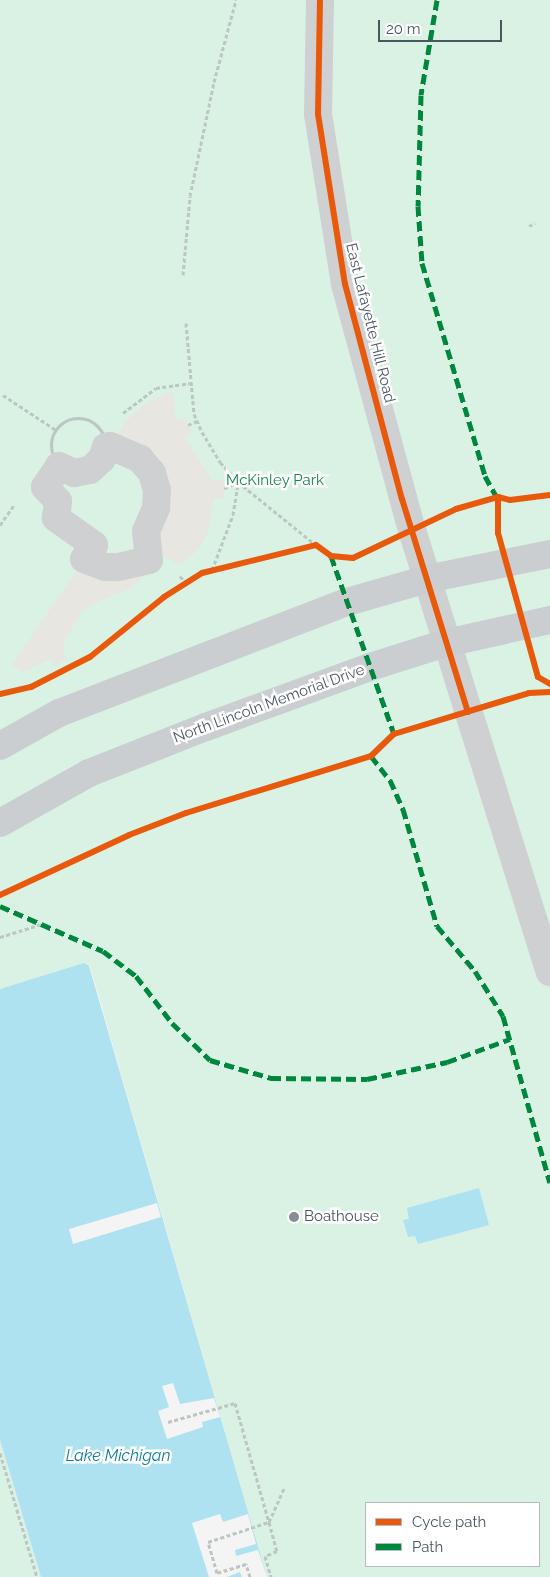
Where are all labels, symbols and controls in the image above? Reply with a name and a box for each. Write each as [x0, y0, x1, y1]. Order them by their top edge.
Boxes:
scale bar [380, 10, 504, 42]
text: 20 m [386, 20, 421, 38]
street label: East Lafayette Hill Road [341, 241, 399, 405]
park label: McKinley Park [226, 472, 324, 490]
street label: North Lincoln Memorial Drive [171, 661, 367, 747]
place label: Boathouse [304, 1208, 379, 1226]
marker: Boathouse [288, 1211, 300, 1223]
water label: Lake Michigan [66, 1446, 170, 1466]
legend [365, 1502, 540, 1567]
text: Cycle path [412, 1513, 486, 1531]
text: Path [412, 1538, 443, 1556]

